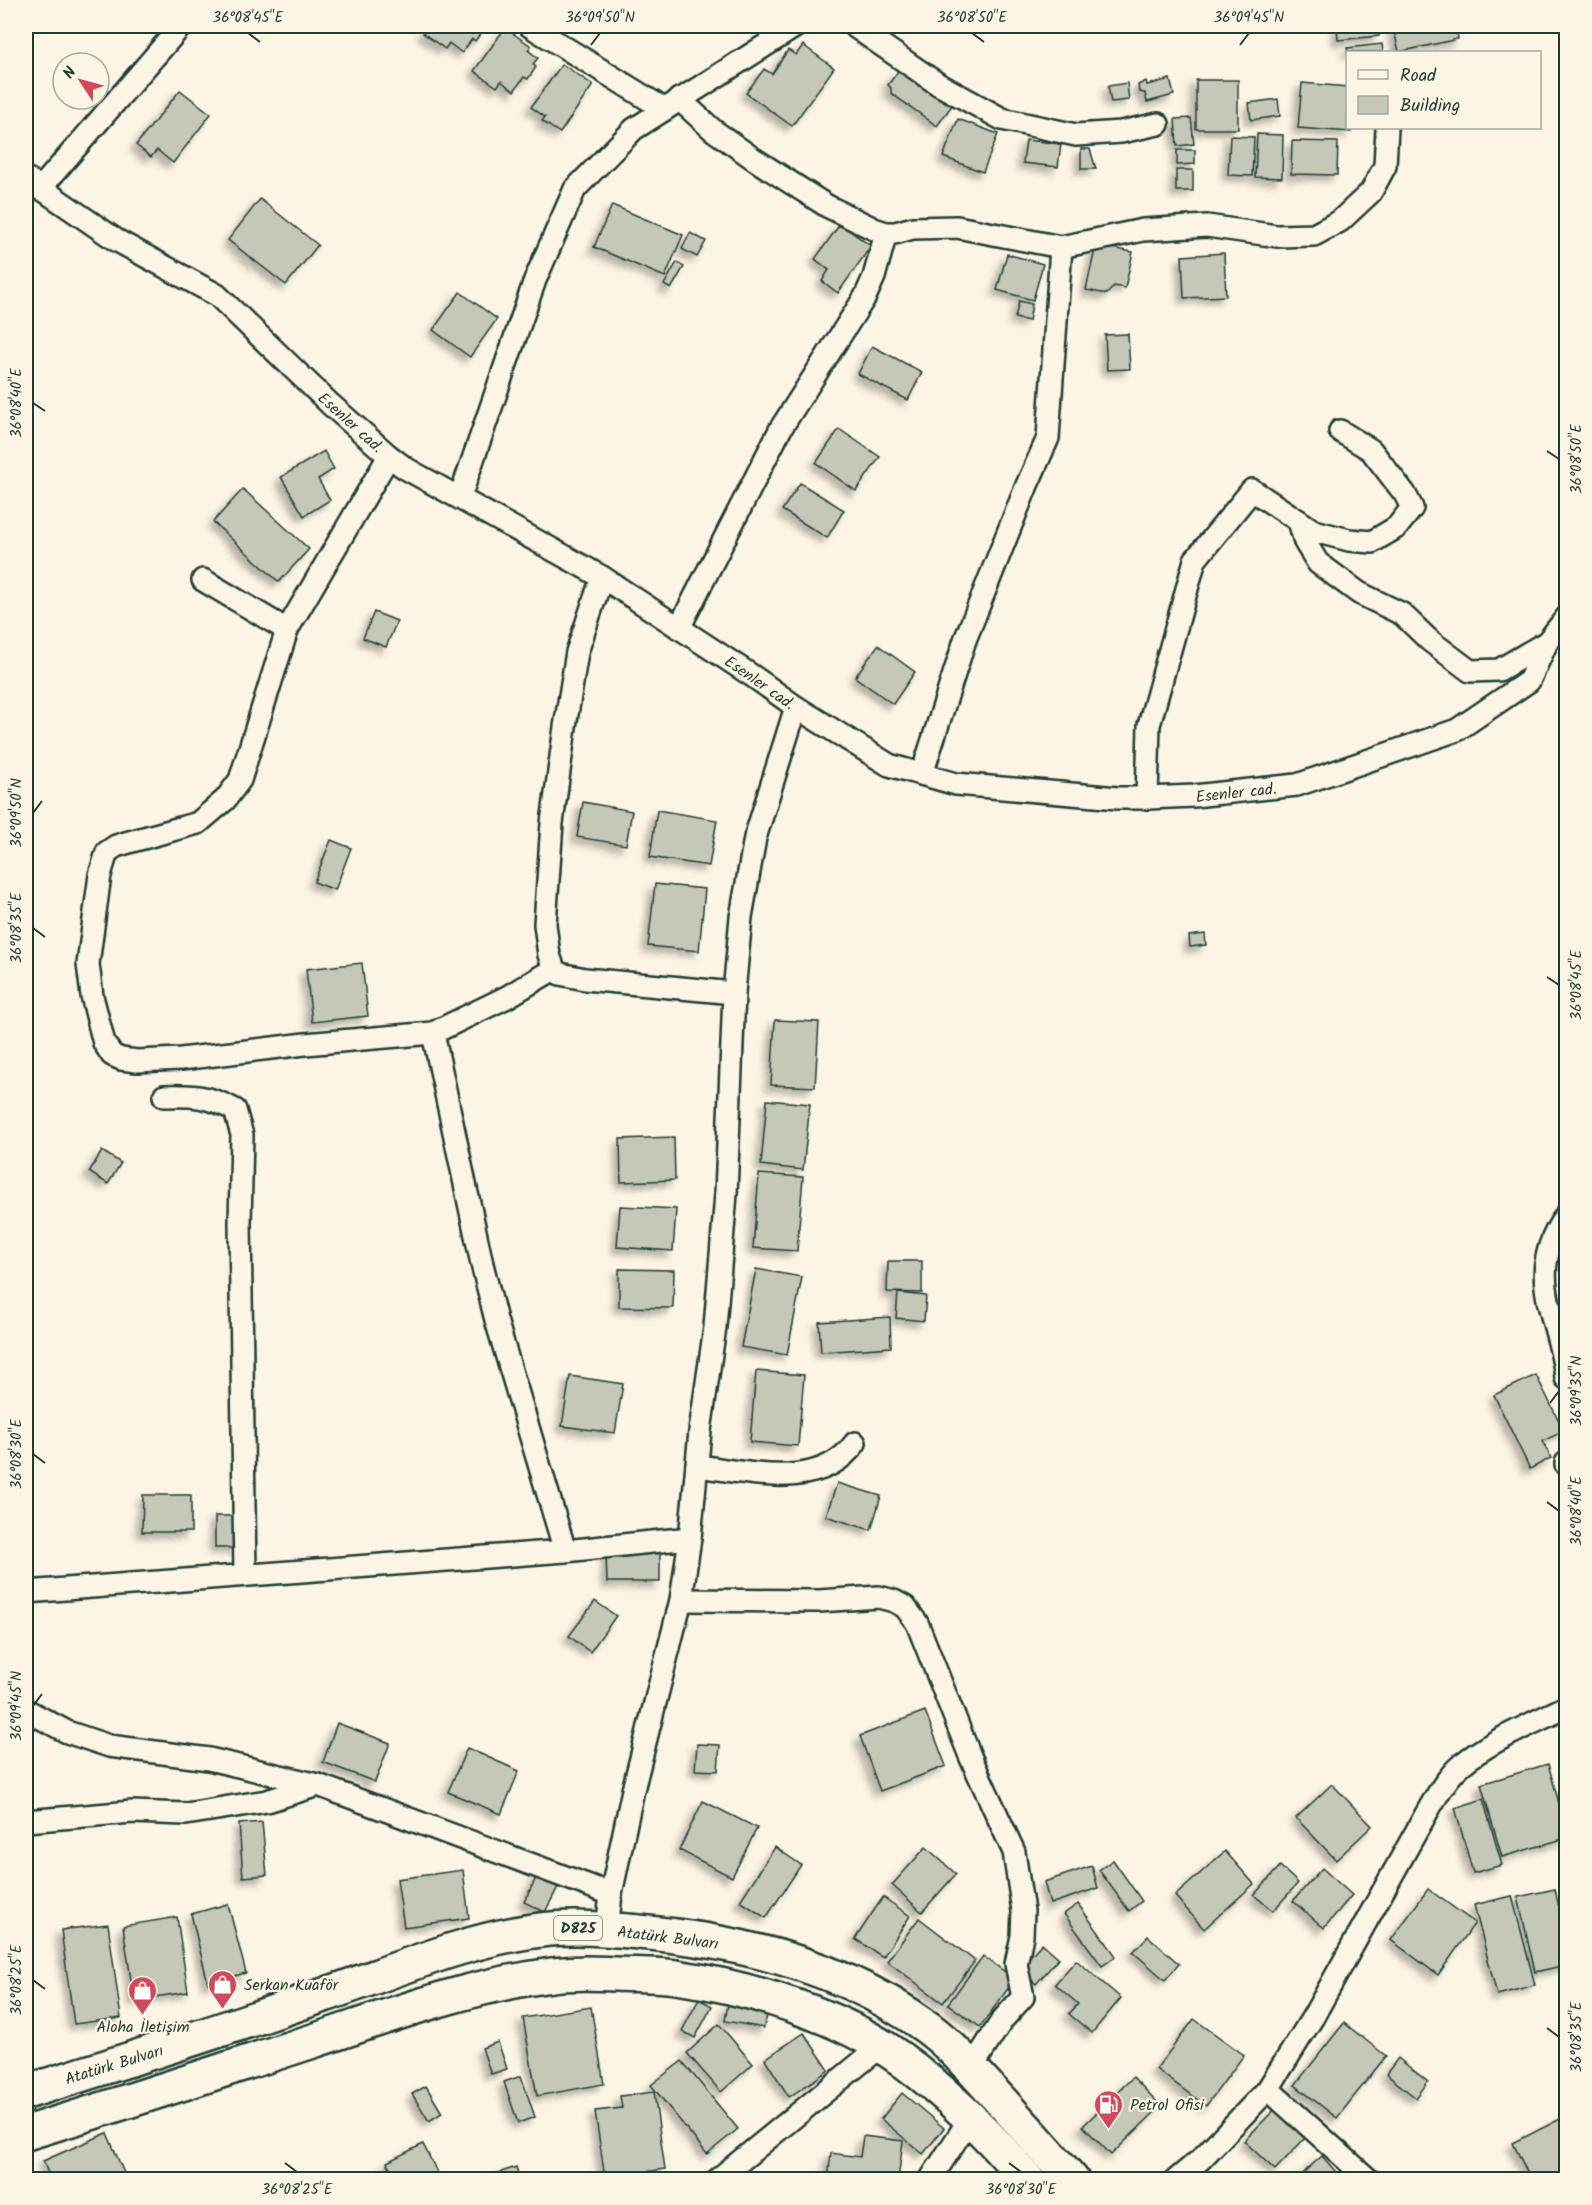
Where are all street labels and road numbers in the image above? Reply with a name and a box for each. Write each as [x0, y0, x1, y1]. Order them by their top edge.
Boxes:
street label: Esenler cad. [311, 387, 389, 460]
street label: Esenler cad. [719, 650, 800, 717]
street label: Esenler cad. [1195, 777, 1278, 810]
road number: D825 [554, 1916, 602, 1940]
street label: Atatürk Bulvarı [616, 1920, 720, 1957]
street label: Atatürk Bulvarı [62, 2039, 167, 2092]

